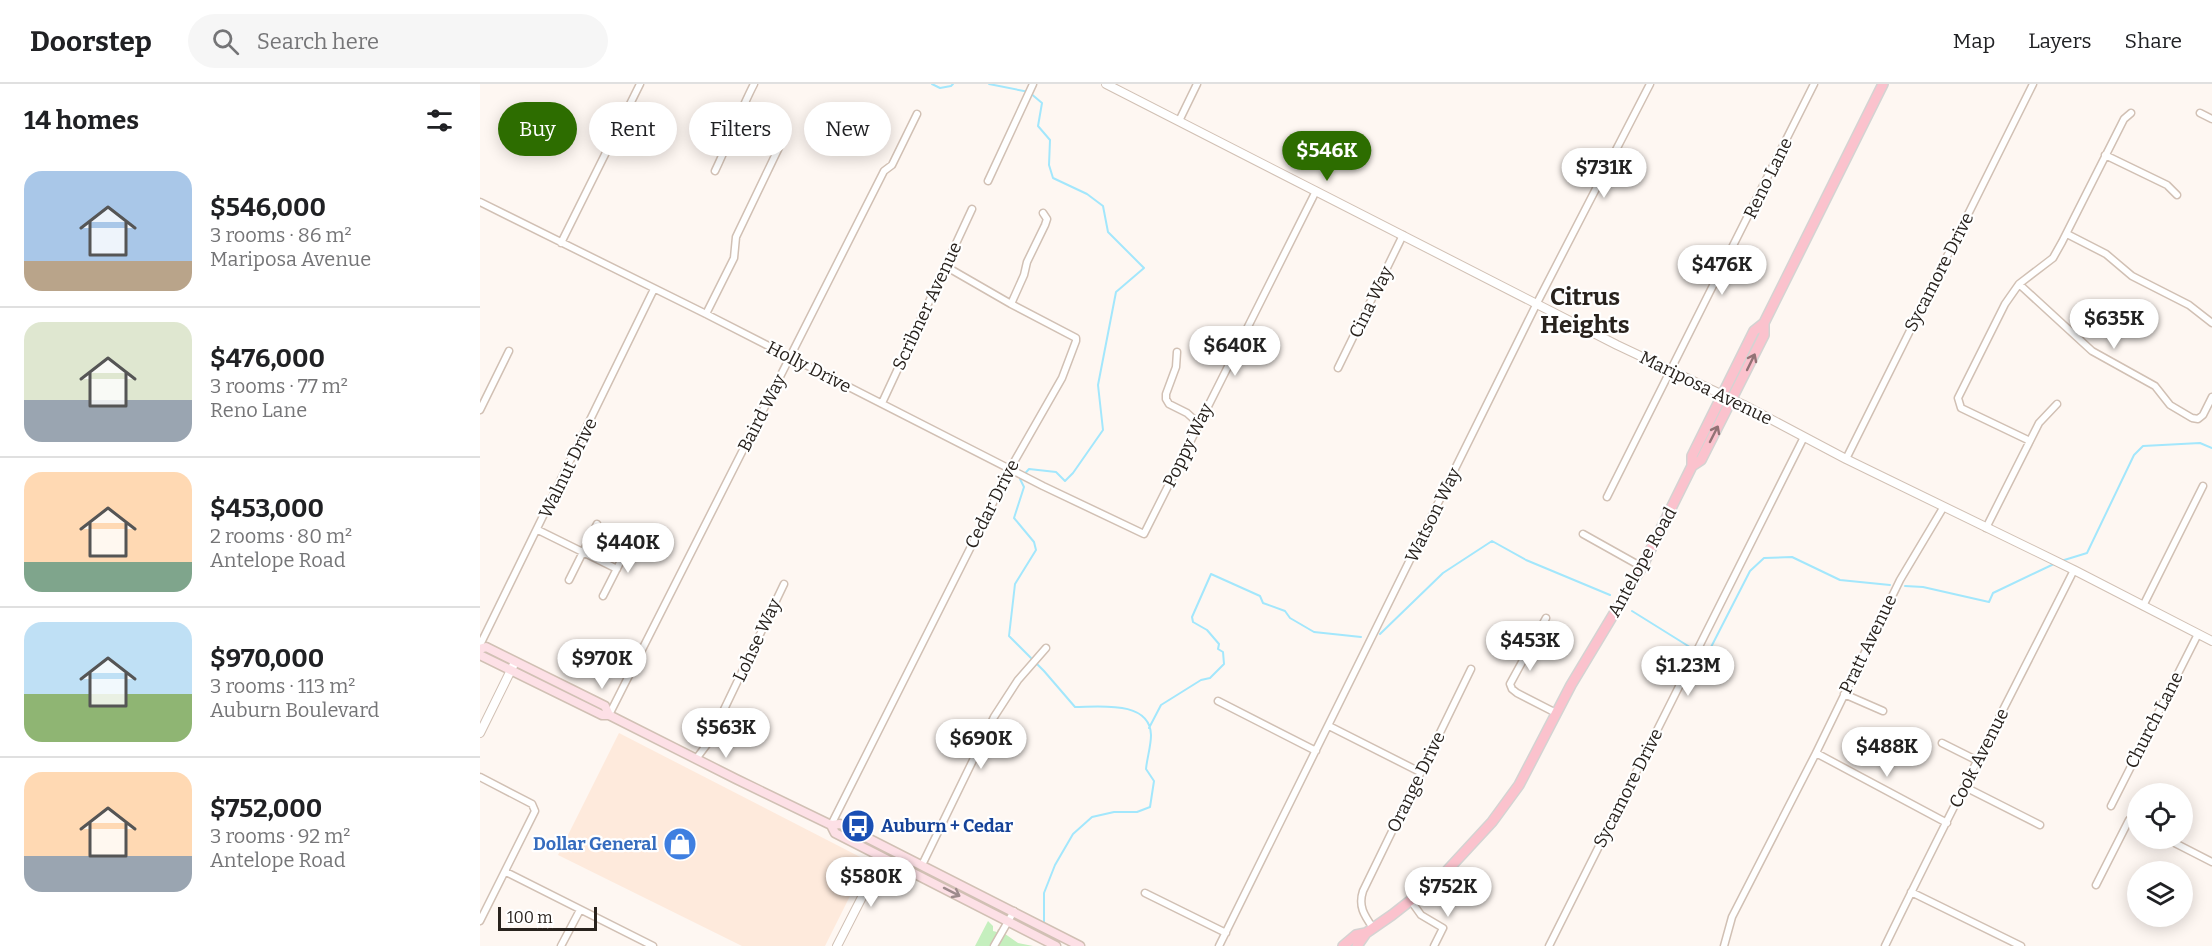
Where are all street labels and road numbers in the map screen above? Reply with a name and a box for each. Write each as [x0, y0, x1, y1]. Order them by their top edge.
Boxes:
street label: Reno Lane [1739, 134, 1797, 222]
street label: Sycamore Drive [1899, 209, 1979, 335]
street label: Scribner Avenue [888, 238, 966, 374]
street label: Cina Way [1344, 262, 1398, 341]
street label: Holly Drive [763, 336, 855, 398]
street label: Mariposa Avenue [1636, 346, 1776, 430]
street label: Baird Way [733, 370, 791, 455]
street label: Poppy Way [1158, 399, 1218, 491]
street label: Walnut Drive [534, 414, 602, 522]
street label: Cedar Drive [960, 456, 1024, 552]
street label: Watson Way [1401, 464, 1466, 566]
street label: Antelope Road [1603, 503, 1681, 621]
street label: Pratt Avenue [1835, 591, 1901, 697]
street label: Lohse Way [728, 595, 786, 685]
street label: Church Lane [2120, 668, 2188, 772]
street label: Cook Avenue [1944, 704, 2014, 812]
street label: Sycamore Drive [1588, 725, 1668, 851]
street label: Orange Drive [1382, 728, 1450, 836]

